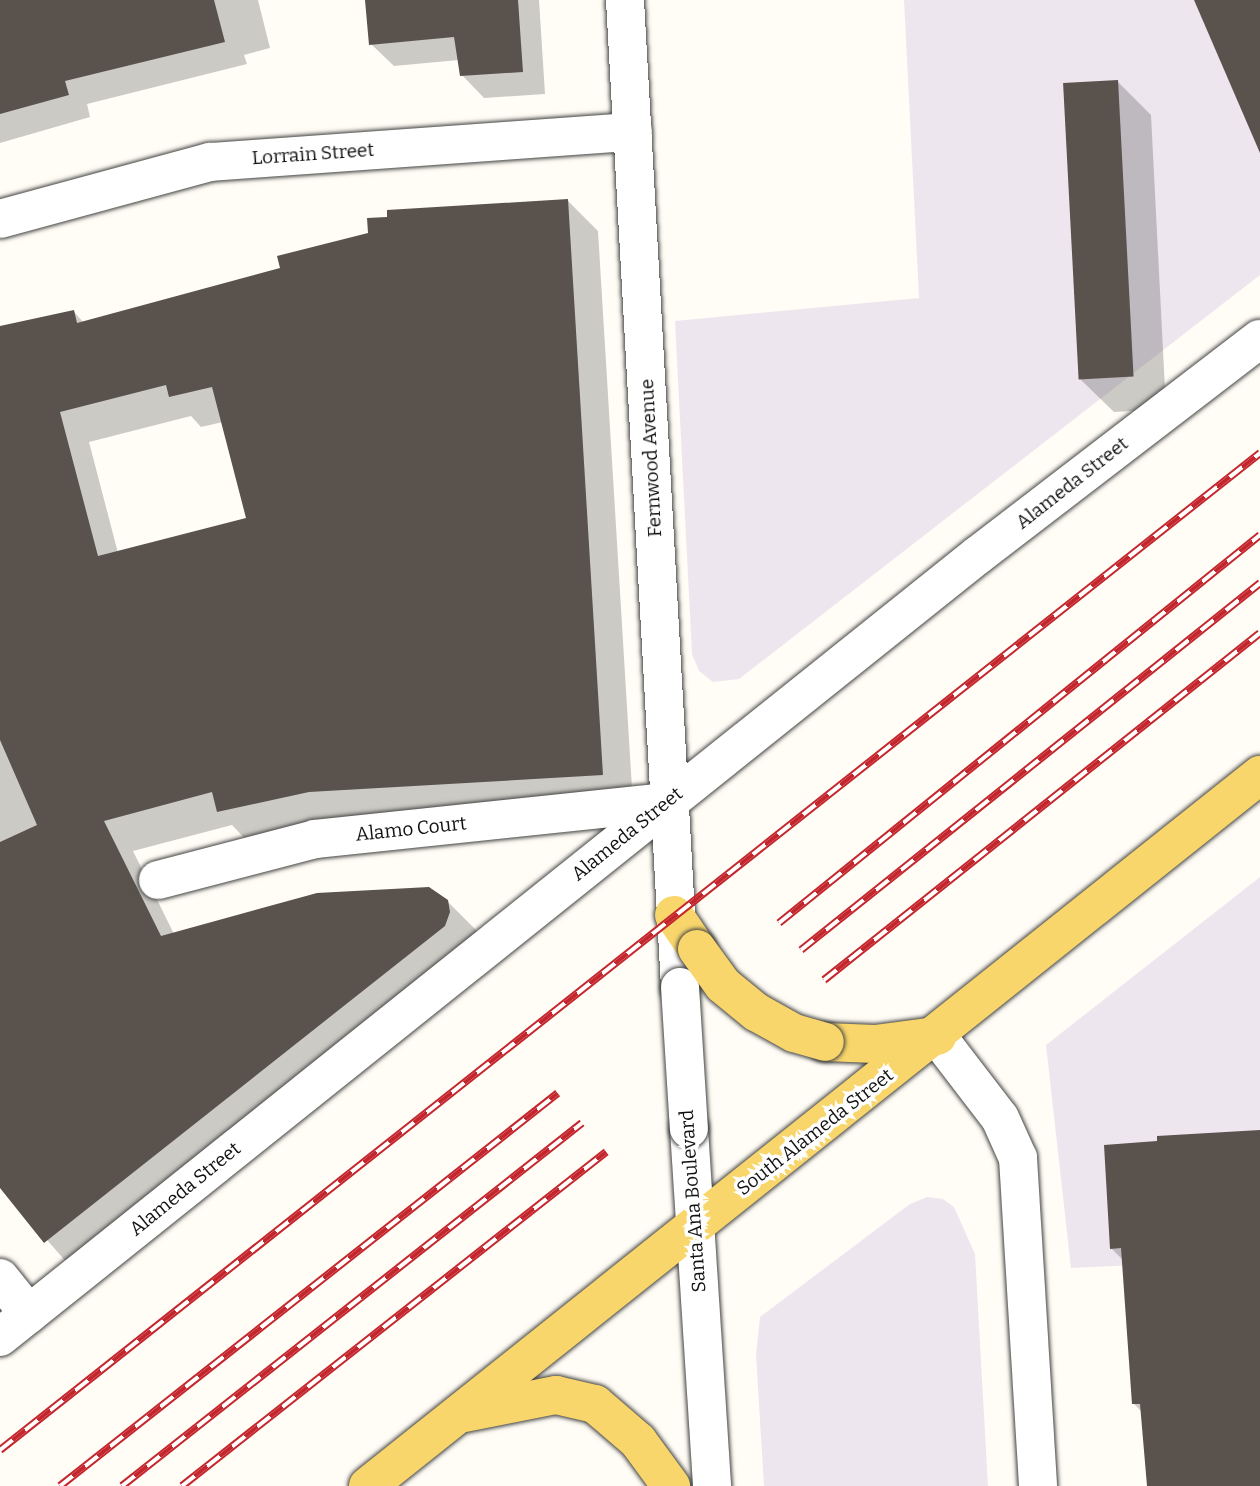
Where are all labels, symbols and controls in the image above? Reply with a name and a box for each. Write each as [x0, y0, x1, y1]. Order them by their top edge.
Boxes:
street label: Lorrain Street [251, 138, 375, 170]
street label: Fernwood Avenue [635, 378, 667, 538]
street label: Alameda Street [1011, 432, 1133, 534]
street label: Alameda Street [567, 782, 687, 886]
street label: Alamo Court [354, 812, 468, 846]
street label: South Alameda Street [732, 1064, 898, 1200]
street label: Santa Ana Boulevard [675, 1109, 711, 1293]
street label: Alameda Street [125, 1137, 245, 1241]

